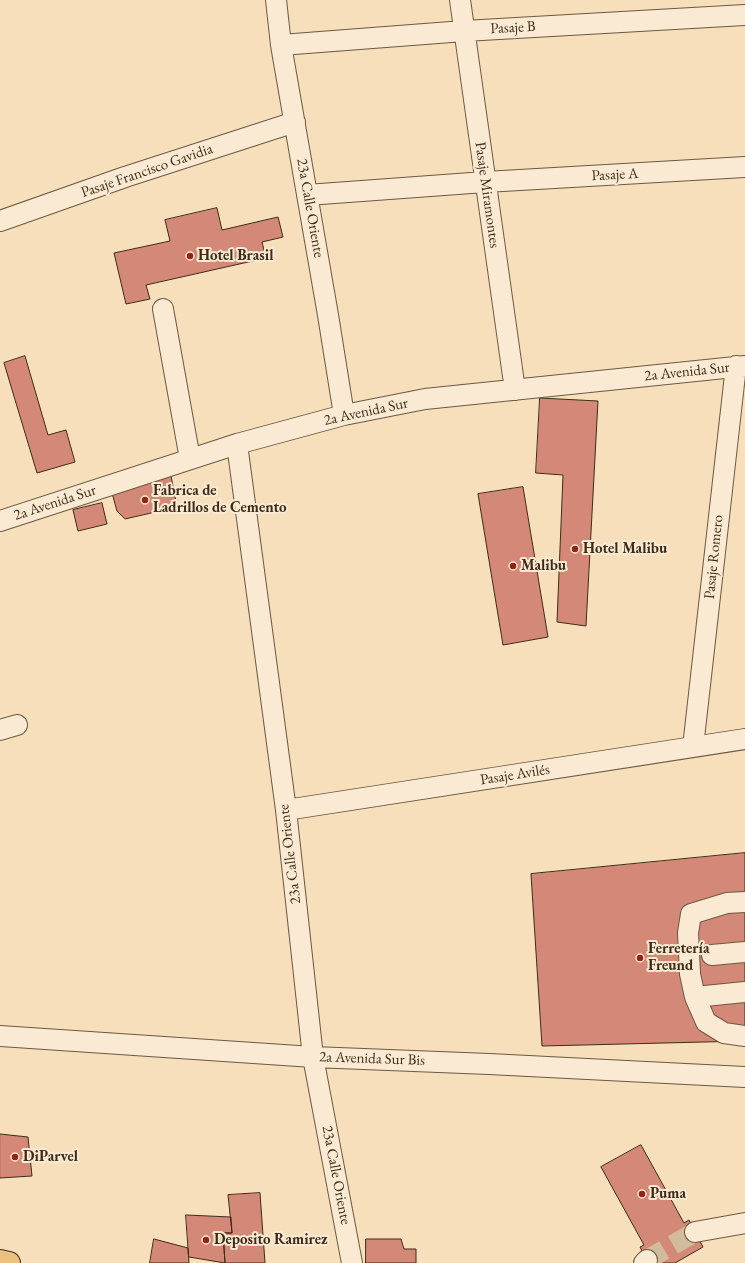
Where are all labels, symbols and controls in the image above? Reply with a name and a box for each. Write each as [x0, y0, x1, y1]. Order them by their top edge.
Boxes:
street label: Pasaje B [490, 18, 536, 38]
street label: Pasaje Francisco Gavidia [79, 140, 215, 202]
street label: Pasaje Miramontes [471, 141, 503, 249]
street label: 23a Calle Oriente [292, 157, 328, 259]
street label: Pasaje A [591, 165, 639, 185]
place label: Hotel Brasil [198, 247, 273, 265]
marker: Hotel Brasil [185, 251, 195, 261]
street label: 2a Avenida Sur [643, 359, 731, 385]
street label: 2a Avenida Sur [322, 394, 410, 430]
street label: 2a Avenida Sur [12, 481, 98, 525]
place label: Fabrica de Ladrillos de Cemento [153, 482, 287, 517]
marker: Fabrica de Ladrillos de Cemento [140, 495, 150, 505]
street label: Pasaje Romero [701, 514, 727, 600]
place label: Hotel Malibu [583, 540, 667, 558]
marker: Hotel Malibu [570, 544, 580, 554]
place label: Malibu [521, 557, 566, 575]
marker: Malibu [508, 561, 518, 571]
street label: Pasaje Avilés [479, 761, 551, 789]
street label: 23a Calle Oriente [275, 803, 305, 905]
place label: Ferretería Freund [648, 940, 710, 975]
marker: Ferretería Freund [635, 953, 645, 963]
street label: 2a Avenida Sur Bis [319, 1048, 425, 1070]
street label: 23a Calle Oriente [318, 1124, 354, 1226]
place label: DiParvel [23, 1148, 78, 1166]
marker: DiParvel [10, 1152, 20, 1162]
place label: Puma [650, 1185, 686, 1203]
marker: Puma [637, 1189, 647, 1199]
place label: Deposito Ramirez [214, 1231, 327, 1249]
marker: Deposito Ramirez [201, 1235, 211, 1245]

